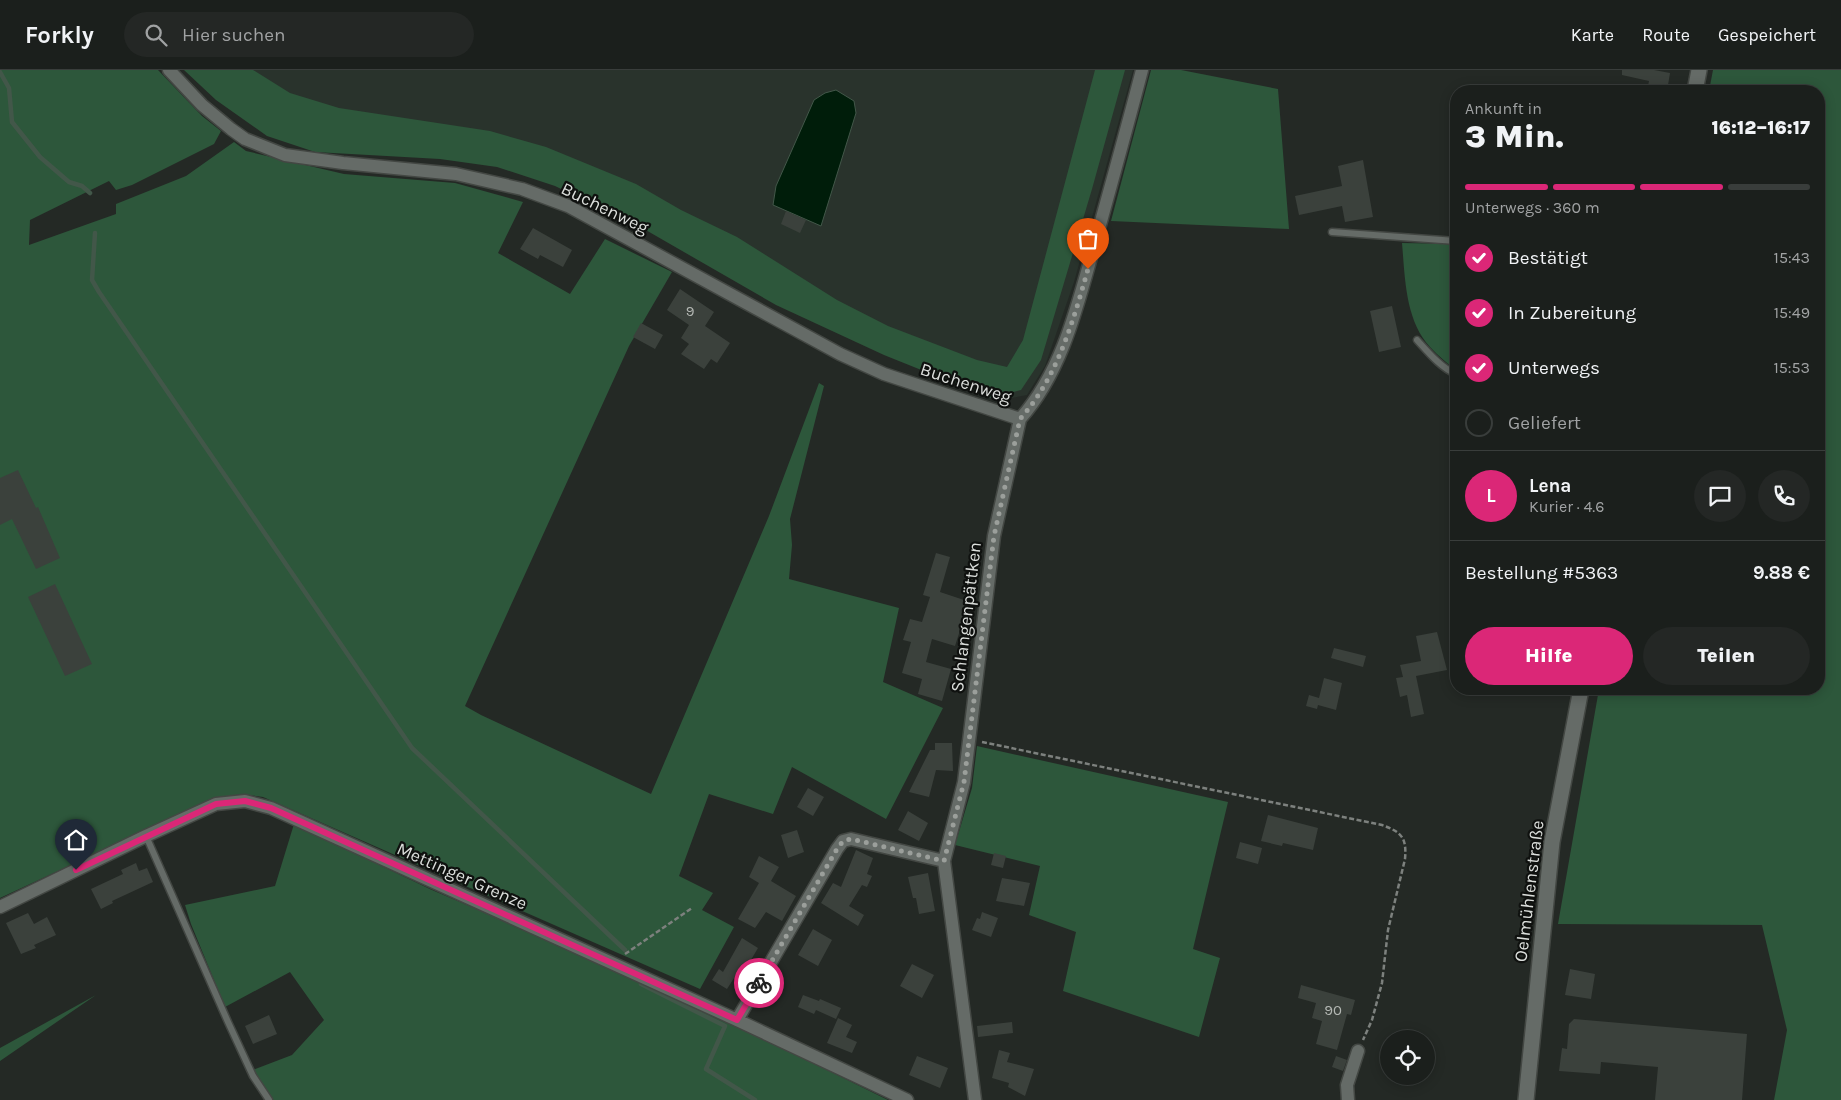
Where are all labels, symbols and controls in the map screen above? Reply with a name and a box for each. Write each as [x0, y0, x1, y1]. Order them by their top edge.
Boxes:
search box [124, 12, 474, 57]
text: Forkly [25, 21, 94, 49]
icon: search [142, 21, 170, 49]
text: Hier suchen [182, 24, 285, 46]
text: Karte [1571, 24, 1614, 46]
text: Route [1642, 24, 1690, 46]
text: Gespeichert [1718, 24, 1816, 46]
text: Ankunft in [1465, 99, 1542, 118]
text: 16:12–16:17 [1712, 117, 1810, 139]
text: 3 Min. [1465, 118, 1564, 155]
street label: Buchenweg [558, 177, 652, 239]
text: Unterwegs · 360 m [1465, 198, 1600, 217]
pin [1067, 218, 1109, 269]
icon: bag [1074, 225, 1102, 253]
icon: check [1465, 244, 1493, 272]
text: Bestätigt [1508, 247, 1588, 269]
text: 15:43 [1774, 248, 1810, 267]
icon: check [1465, 299, 1493, 327]
house number: 9 [686, 302, 694, 320]
text: In Zubereitung [1508, 302, 1636, 324]
text: 15:49 [1774, 303, 1810, 322]
icon: check [1465, 354, 1493, 382]
text: Unterwegs [1508, 357, 1600, 379]
street label: Buchenweg [918, 358, 1014, 408]
text: 15:53 [1774, 358, 1810, 377]
text: Geliefert [1508, 412, 1581, 434]
button: chat [1694, 470, 1746, 522]
button: phone [1758, 470, 1810, 522]
text: Lena [1529, 475, 1571, 497]
text: L [1486, 485, 1496, 507]
text: Kurier · 4.6 [1529, 497, 1604, 516]
street label: Schlangenpättken [946, 541, 986, 693]
text: Bestellung #5363 [1465, 562, 1618, 584]
text: 9.88 € [1753, 562, 1810, 584]
button: Hilfe [1465, 627, 1633, 685]
button: Teilen [1643, 627, 1810, 685]
pin [55, 819, 97, 870]
street label: Oelmühlenstraße [1509, 819, 1549, 963]
icon: home [62, 826, 90, 854]
street label: Mettinger Grenze [393, 837, 531, 915]
courier [734, 958, 784, 1008]
icon: bike [745, 969, 773, 997]
house number: 90 [1324, 1001, 1342, 1019]
map controls [1380, 1030, 1435, 1085]
button: locate [1380, 1030, 1435, 1085]

